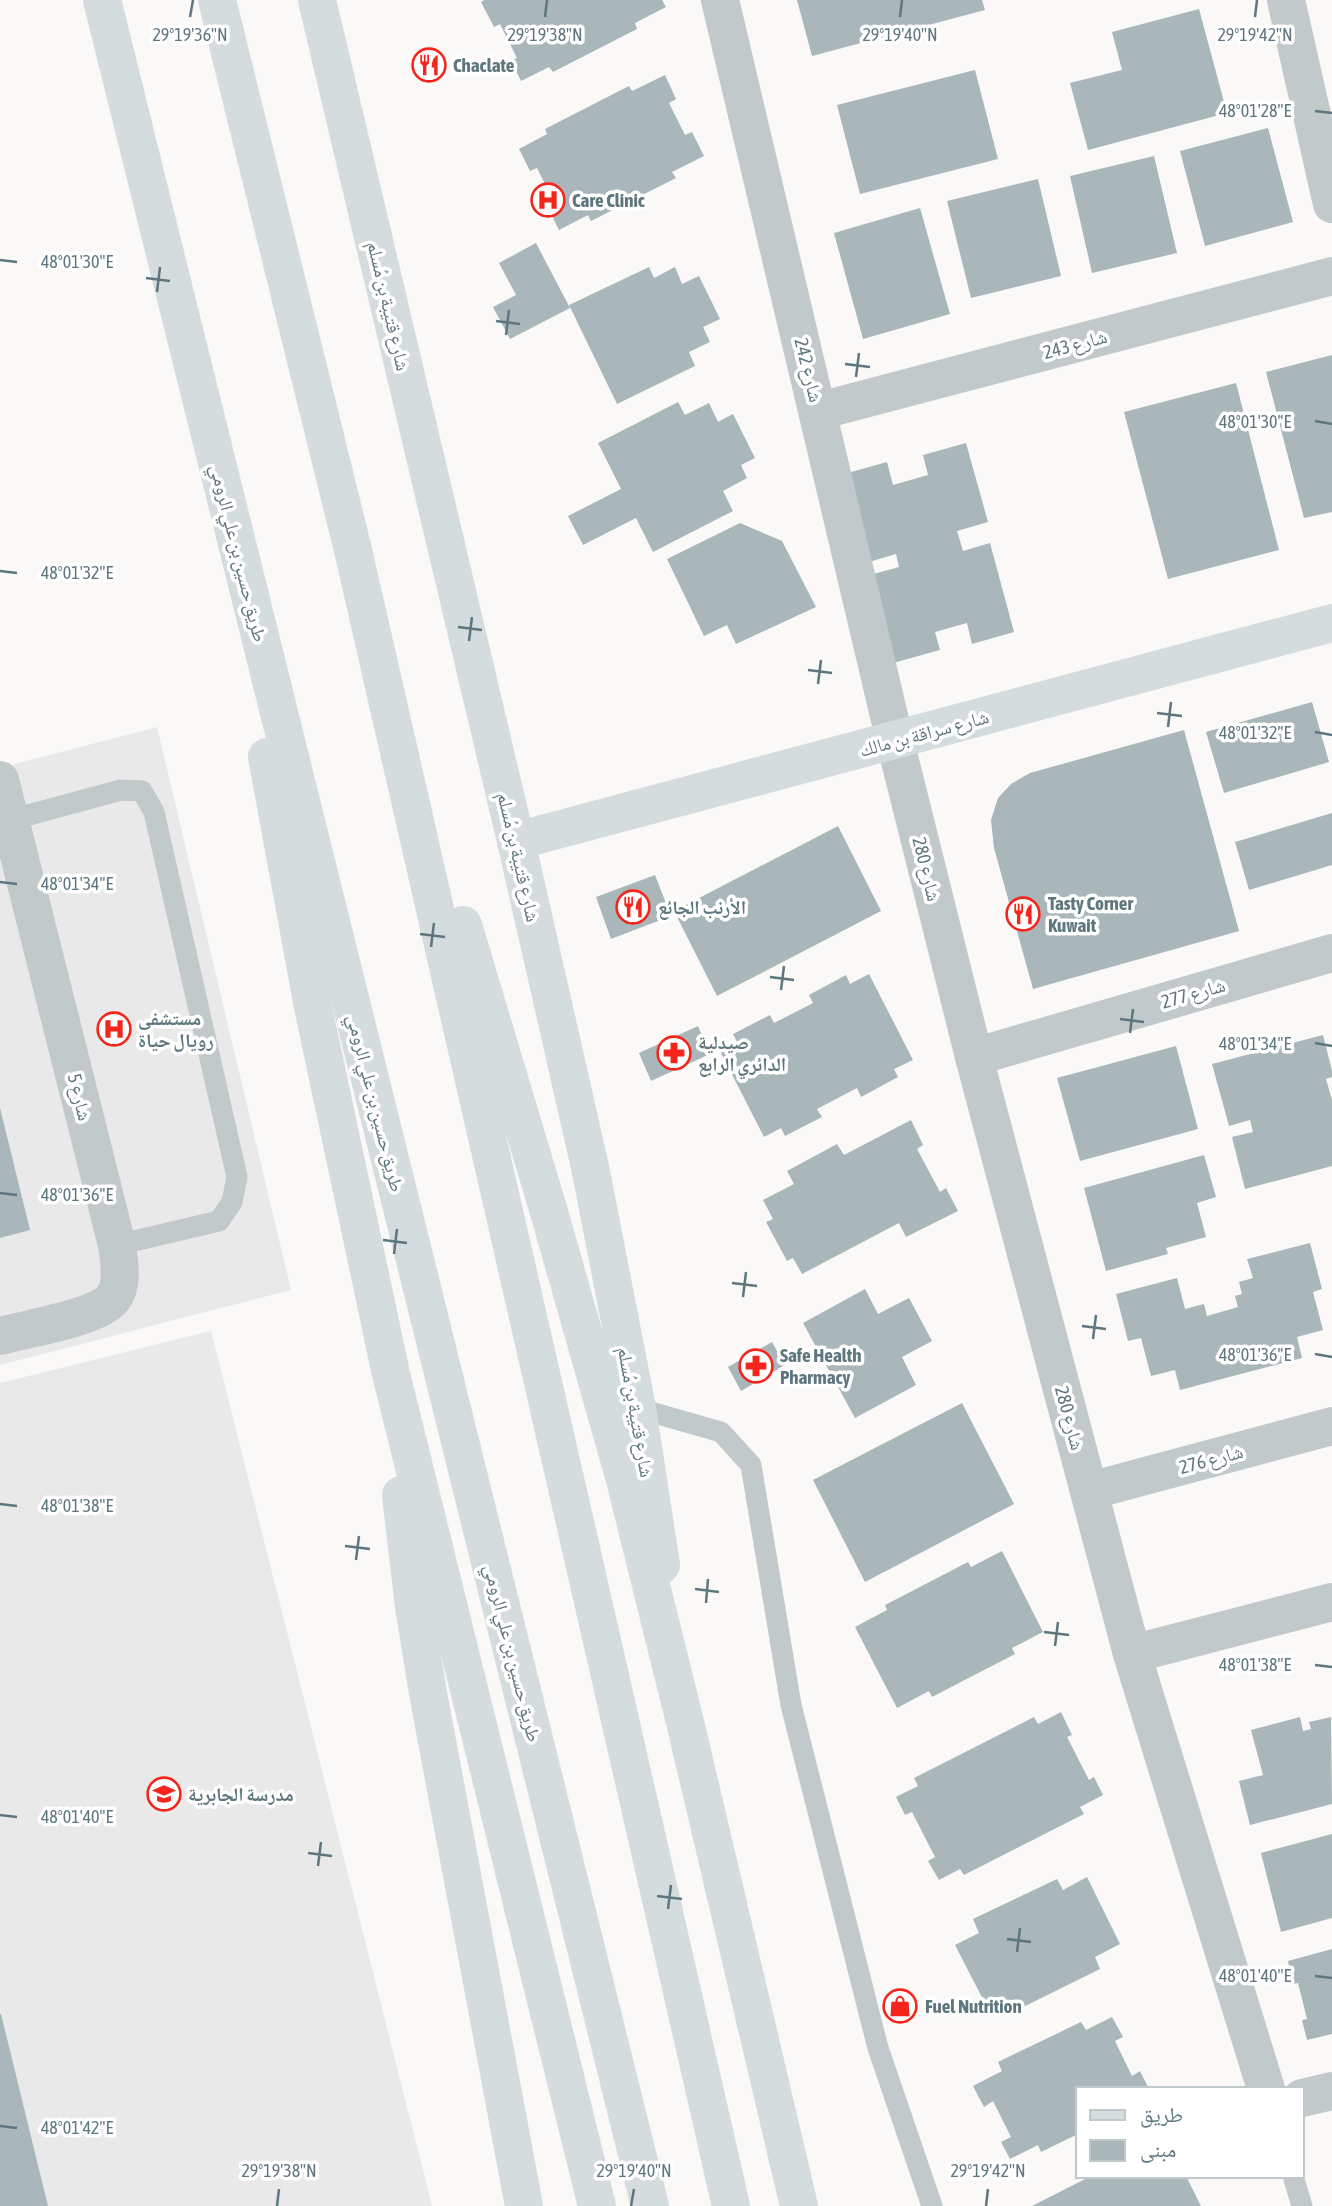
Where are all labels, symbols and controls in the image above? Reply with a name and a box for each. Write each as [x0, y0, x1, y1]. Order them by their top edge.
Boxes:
text: 29°19'36"N [152, 24, 228, 45]
text: 29°19'38"N [507, 24, 583, 45]
text: 29°19'40"N [862, 24, 938, 45]
text: 29°19'42"N [1217, 24, 1293, 45]
restaurant icon: Chaclate [410, 46, 448, 84]
place label: Chaclate [453, 54, 515, 76]
text: 48°01'28"E [1219, 100, 1291, 121]
hospital icon: Care Clinic [529, 181, 567, 219]
place label: Care Clinic [572, 189, 645, 211]
street label: شارع قتيبة بن مُسلم [361, 239, 415, 373]
text: 48°01'30"E [41, 251, 113, 272]
street label: شارع 243 [1041, 325, 1110, 364]
street label: شارع 242 [789, 336, 828, 405]
text: 48°01'30"E [1219, 411, 1291, 432]
street label: طريق حسين بن علي الرومي [202, 462, 272, 645]
text: 48°01'32"E [41, 562, 113, 583]
street label: شارع سراقة بن مالك [857, 705, 991, 762]
text: 48°01'32"E [1219, 722, 1291, 743]
street label: شارع قتيبة بن مُسلم [491, 790, 545, 924]
street label: شارع 280 [907, 835, 946, 904]
text: 48°01'34"E [41, 873, 113, 894]
restaurant icon: الأرنب الجائع [614, 888, 652, 926]
place label: Tasty Corner Kuwait [1048, 892, 1133, 936]
restaurant icon: Tasty Corner Kuwait [1004, 895, 1042, 933]
place label: الأرنب الجائع [658, 896, 746, 920]
street label: شارع 277 [1158, 973, 1228, 1014]
place label: مستشفى رويال حياة [138, 1007, 214, 1052]
hospital icon: مستشفى رويال حياة [95, 1010, 133, 1048]
street label: طريق حسين بن علي الرومي [339, 1012, 409, 1195]
place label: صيدلية الدائري الرابع [698, 1031, 786, 1080]
text: 48°01'34"E [1219, 1033, 1291, 1054]
pharmacy icon: صيدلية الدائري الرابع [655, 1034, 693, 1072]
street label: شارع 5 [63, 1071, 96, 1123]
text: 48°01'36"E [41, 1184, 113, 1205]
place label: Safe Health Pharmacy [780, 1344, 862, 1388]
text: 48°01'36"E [1219, 1344, 1291, 1365]
street label: شارع قتيبة بن مُسلم [612, 1345, 658, 1479]
pharmacy icon: Safe Health Pharmacy [737, 1347, 775, 1385]
street label: شارع 280 [1050, 1384, 1089, 1453]
street label: شارع 276 [1177, 1440, 1246, 1479]
text: 48°01'38"E [41, 1495, 113, 1516]
street label: طريق حسين بن علي الرومي [476, 1562, 546, 1745]
text: 48°01'38"E [1219, 1654, 1291, 1675]
school or university icon: مدرسة الجابرية [145, 1775, 183, 1813]
place label: مدرسة الجابرية [188, 1783, 294, 1806]
text: 48°01'40"E [41, 1806, 113, 1827]
text: 48°01'40"E [1219, 1965, 1291, 1986]
shop icon: Fuel Nutrition [881, 1987, 919, 2025]
place label: Fuel Nutrition [925, 1995, 1022, 2017]
legend [1076, 2087, 1304, 2178]
text: طريق [1140, 2102, 1183, 2128]
text: 48°01'42"E [41, 2117, 113, 2138]
text: مبنى [1140, 2137, 1176, 2163]
text: 29°19'38"N [241, 2160, 317, 2181]
text: 29°19'40"N [596, 2160, 672, 2181]
text: 29°19'42"N [950, 2160, 1026, 2181]

